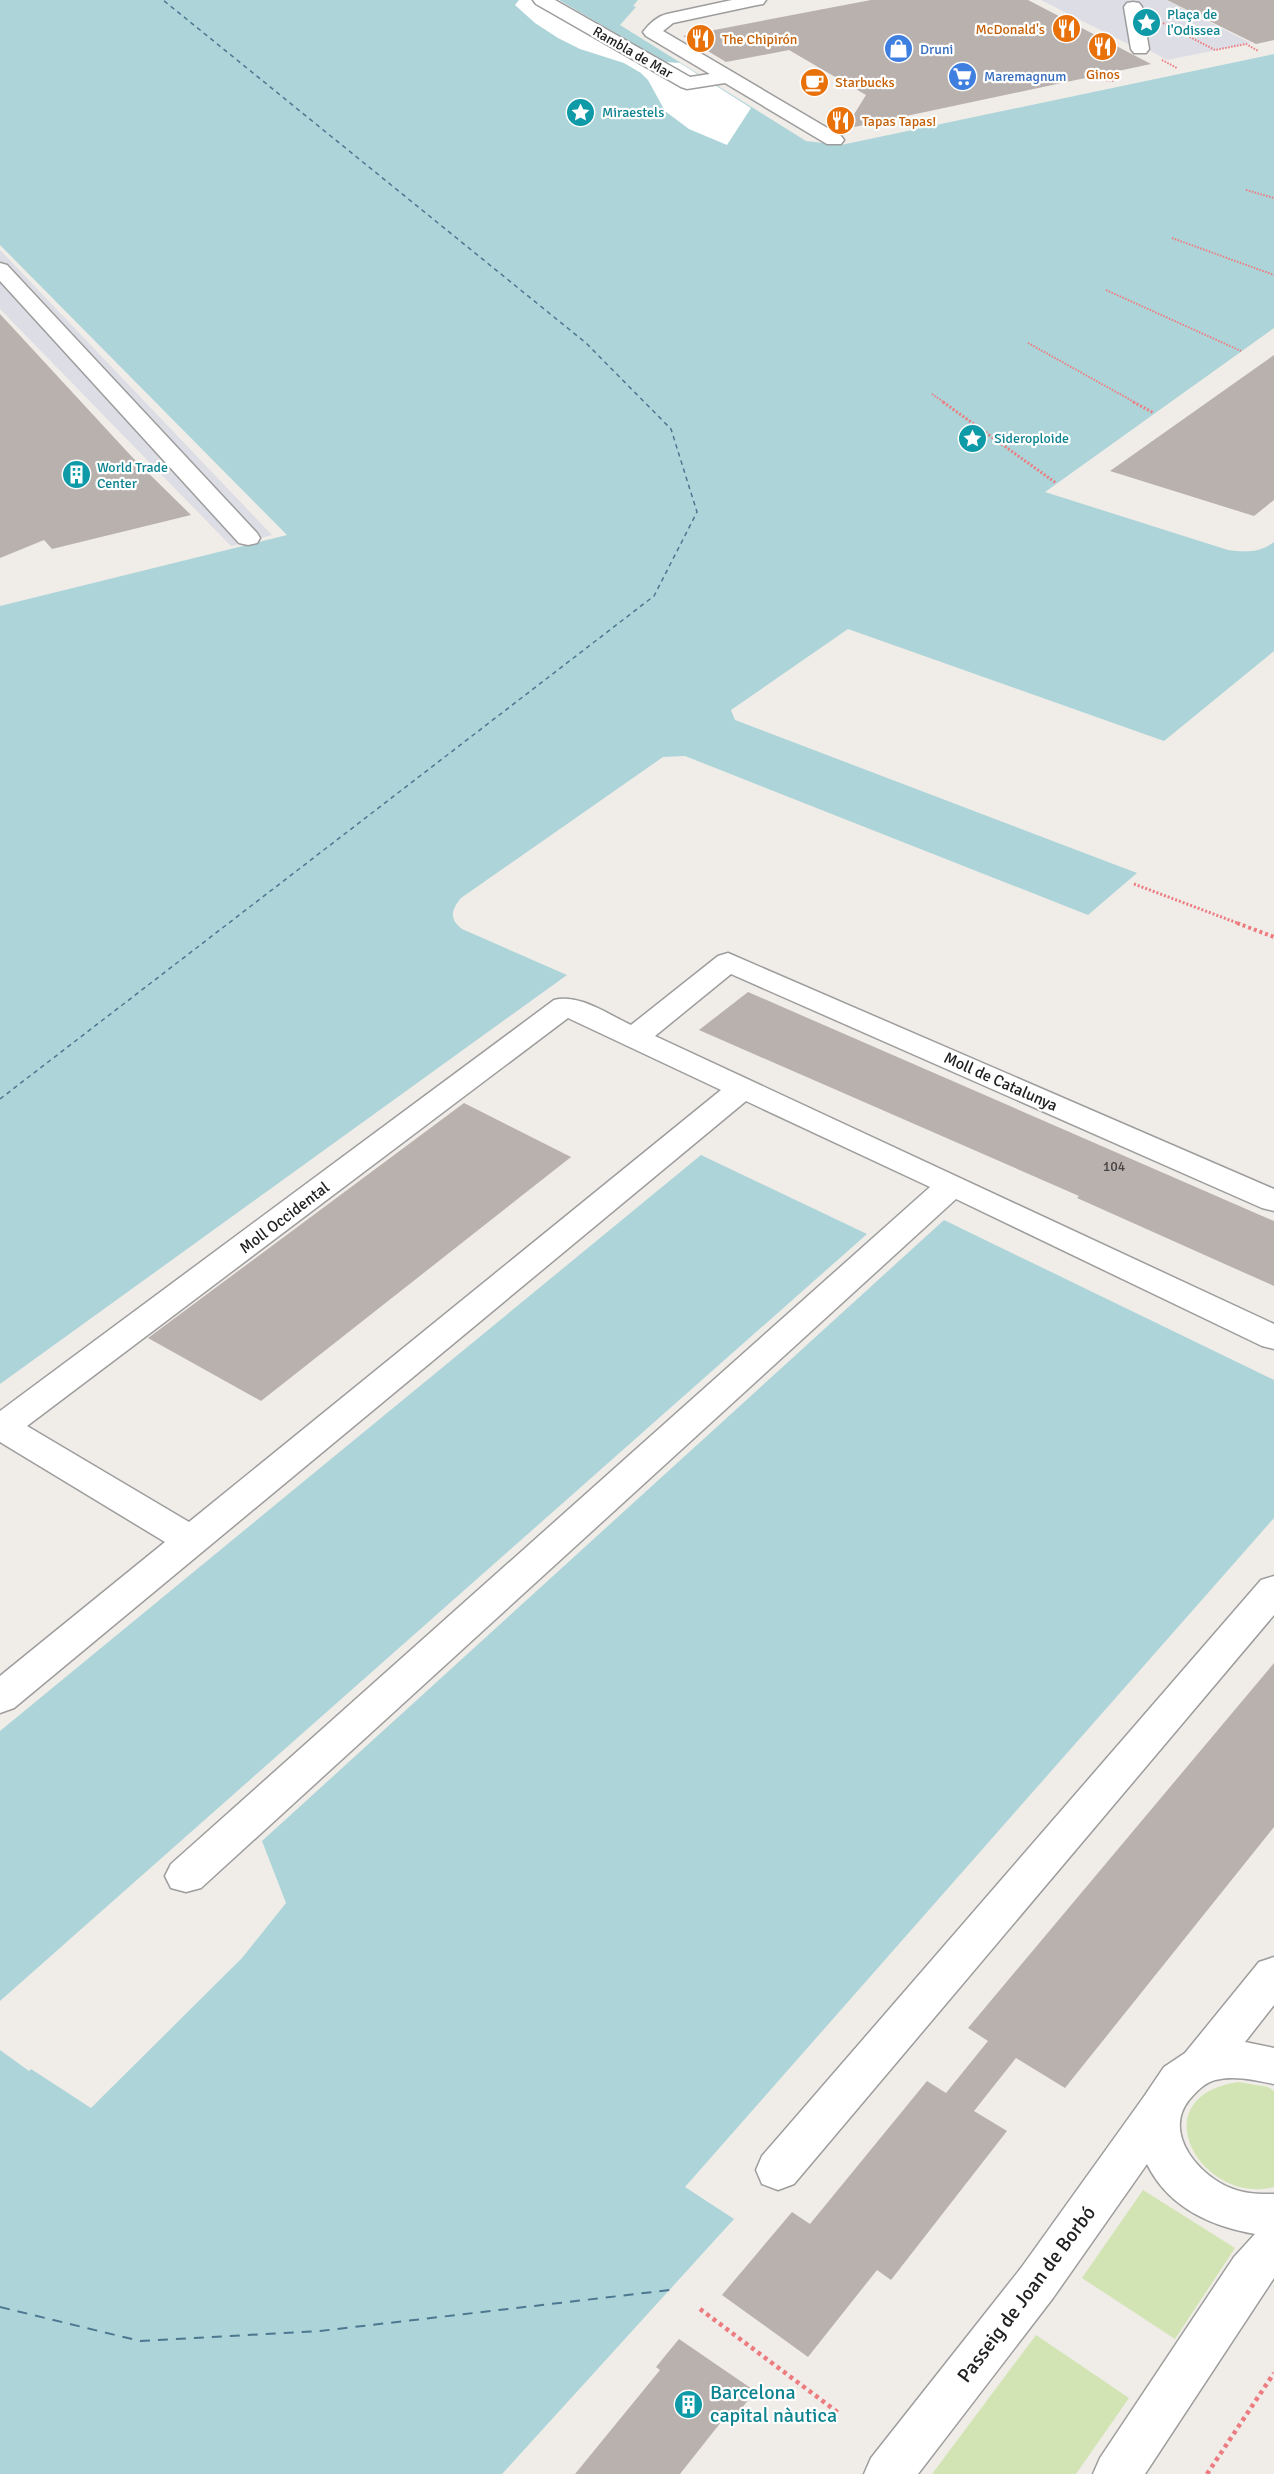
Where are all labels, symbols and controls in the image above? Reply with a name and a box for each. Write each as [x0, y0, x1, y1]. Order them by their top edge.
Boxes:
place icon: Plaça de l'Odissea [1130, 6, 1162, 38]
place label: Plaça de l'Odissea [1167, 6, 1220, 39]
restaurant icon: McDonald's [1050, 13, 1082, 45]
place label: McDonald's [976, 21, 1045, 38]
street label: Rambla de Mar [590, 23, 676, 83]
restaurant icon: The Chipirón [685, 23, 717, 55]
place label: The Chipirón [722, 31, 797, 48]
restaurant icon: Ginos [1087, 31, 1119, 63]
shop icon: Druni [883, 33, 915, 65]
place label: Druni [920, 41, 953, 58]
supermarket icon: Maremagnum [947, 60, 979, 92]
cafe icon: Starbucks [798, 66, 830, 98]
place label: Ginos [1086, 66, 1120, 83]
place label: Maremagnum [984, 68, 1066, 85]
place label: Starbucks [835, 74, 895, 91]
place icon: Miraestels [565, 96, 597, 128]
place label: Miraestels [602, 104, 664, 121]
restaurant icon: Tapas Tapas! [825, 105, 857, 137]
place label: Tapas Tapas! [862, 113, 936, 130]
place icon: Sideroploide [957, 422, 989, 454]
place label: Sideroploide [994, 430, 1069, 447]
building icon: World Trade Center [60, 459, 92, 491]
place label: World Trade Center [97, 459, 168, 492]
street label: Moll de Catalunya [941, 1048, 1061, 1116]
house number: 104 [1103, 1158, 1126, 1175]
street label: Moll Occidental [236, 1177, 334, 1258]
street label: Passeig de Joan de Borbó [952, 2201, 1101, 2388]
place label: Barcelona capital nàutica [710, 2380, 837, 2428]
building icon: Barcelona capital nàutica [673, 2388, 705, 2420]

